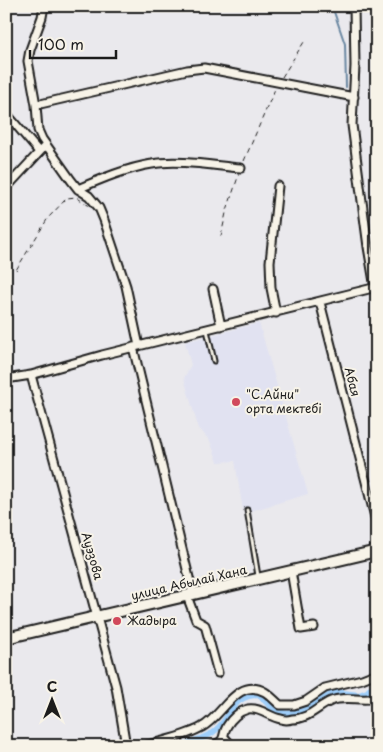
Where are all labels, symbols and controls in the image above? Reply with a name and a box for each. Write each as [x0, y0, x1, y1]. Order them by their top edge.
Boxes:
scale bar [30, 28, 116, 60]
text: 100 m [38, 32, 84, 55]
street label: Абая [341, 365, 365, 398]
place label: "С.Айни" орта мектебі [246, 385, 322, 417]
marker: "С.Айни" орта мектебі [230, 396, 242, 408]
street label: Ауэзова [78, 530, 109, 582]
street label: улица Абылай Хана [129, 560, 249, 604]
place label: Жадыра [127, 611, 177, 629]
marker: Жадыра [111, 615, 123, 627]
north arrow [28, 674, 78, 724]
text: С [47, 676, 57, 697]

